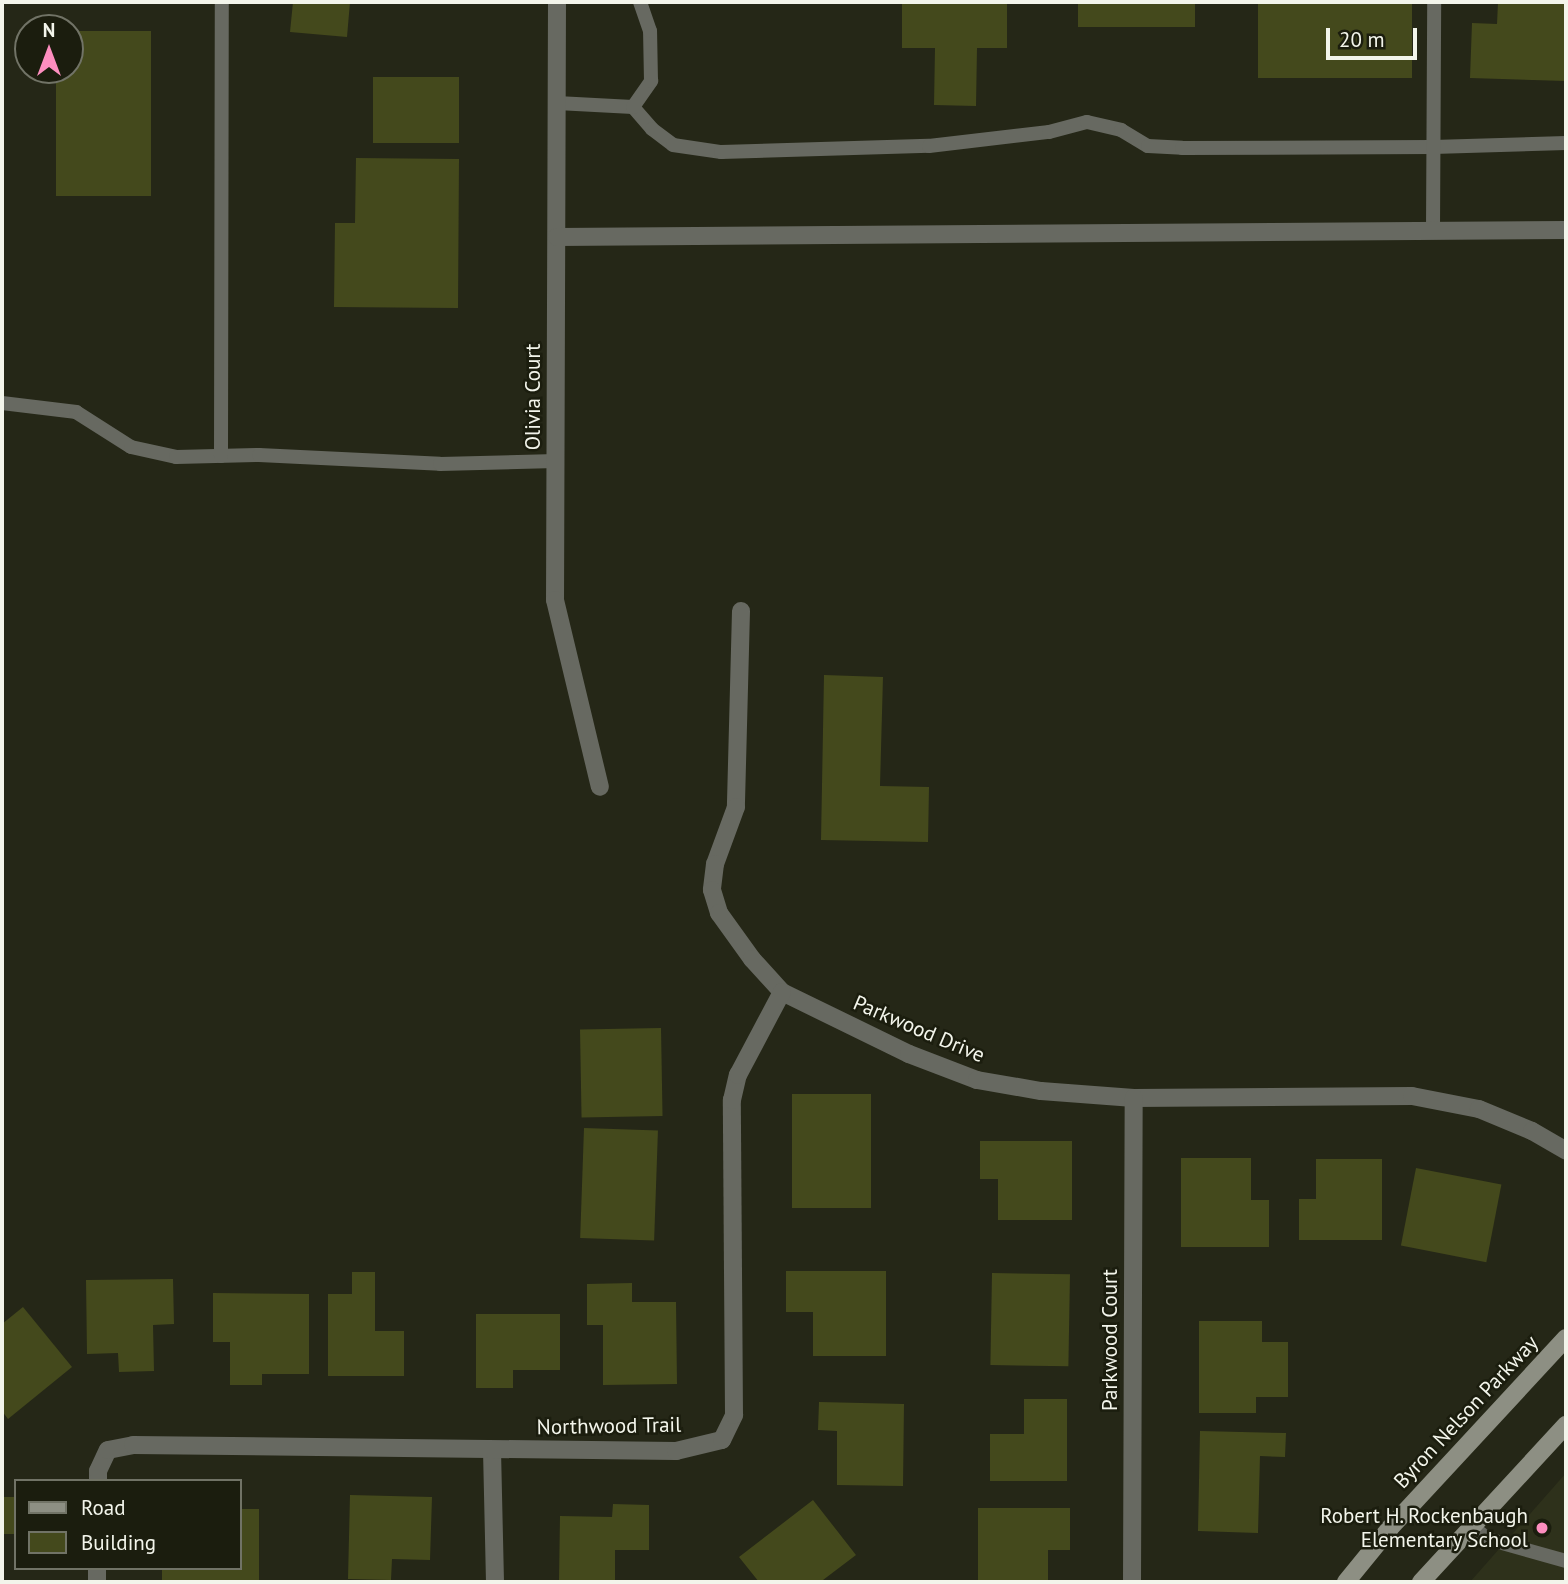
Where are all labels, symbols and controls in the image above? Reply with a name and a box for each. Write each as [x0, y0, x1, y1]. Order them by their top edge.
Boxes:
north arrow [14, 14, 84, 84]
scale bar [1330, 14, 1421, 58]
text: N [43, 18, 55, 42]
text: 20 m [1339, 26, 1385, 53]
street label: Olivia Court [520, 344, 546, 450]
street label: Parkwood Drive [850, 990, 988, 1068]
street label: Parkwood Court [1097, 1269, 1123, 1411]
street label: Byron Nelson Parkway [1389, 1330, 1543, 1494]
street label: Northwood Trail [536, 1412, 682, 1440]
legend [14, 1479, 242, 1570]
text: Road [81, 1494, 125, 1521]
place label: Robert H. Rockenbaugh Elementary School [1319, 1503, 1528, 1553]
marker: Robert H. Rockenbaugh Elementary School [1534, 1520, 1550, 1536]
text: Building [81, 1529, 156, 1556]

